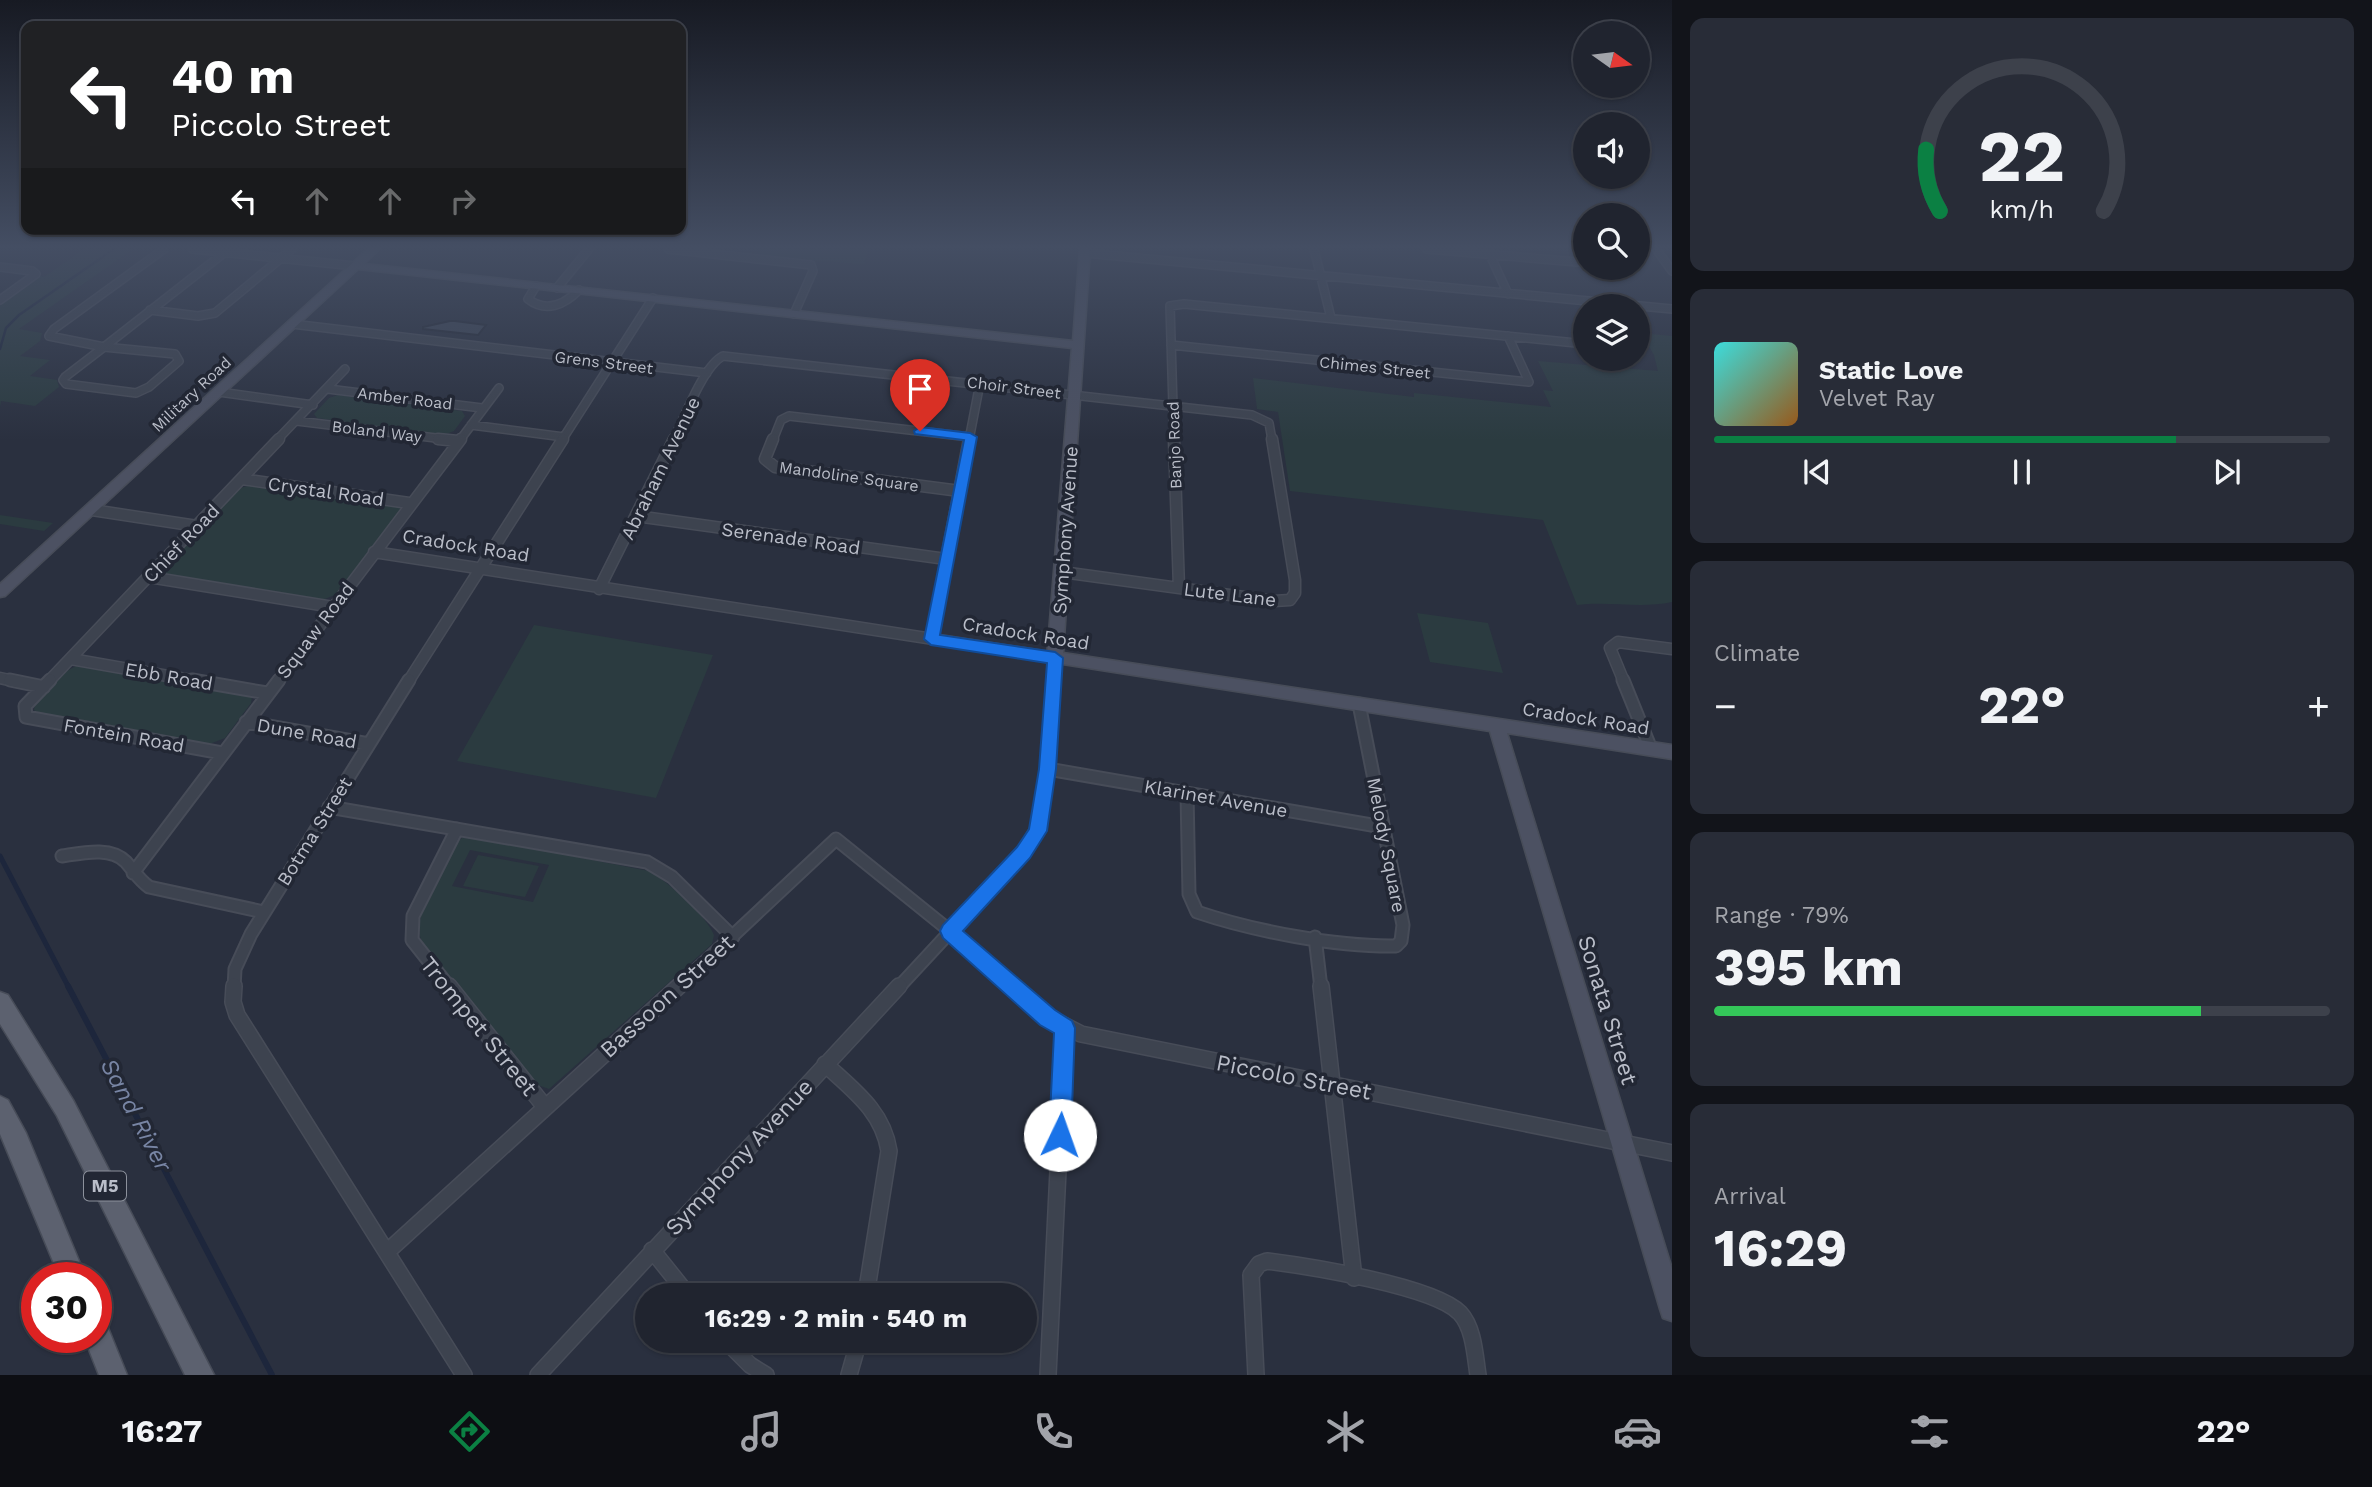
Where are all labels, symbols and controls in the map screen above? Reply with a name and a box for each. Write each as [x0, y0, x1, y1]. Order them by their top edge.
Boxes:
north arrow [1573, 21, 1650, 98]
map controls [1573, 21, 1650, 371]
text: 40 m [171, 47, 294, 105]
icon: left [56, 49, 147, 140]
text: Piccolo Street [171, 106, 390, 144]
button: sound [1573, 112, 1650, 189]
text: 22 [1979, 113, 2065, 199]
icon: left [225, 182, 263, 220]
icon: ahead [298, 182, 336, 220]
icon: ahead [371, 182, 409, 220]
icon: right [444, 182, 482, 220]
text: km/h [1990, 195, 2054, 224]
button: search [1573, 203, 1650, 280]
button: layers [1573, 294, 1650, 371]
street label: Grens Street [554, 347, 655, 378]
street label: Chimes Street [1318, 352, 1432, 383]
street label: Military Road [148, 353, 235, 436]
text: Static Love [1819, 355, 1963, 385]
pin [890, 359, 950, 431]
icon: arrive [901, 370, 939, 408]
street label: Choir Street [966, 372, 1062, 403]
street label: Amber Road [356, 383, 454, 414]
text: Velvet Ray [1819, 385, 1935, 412]
street label: Abraham Avenue [616, 393, 705, 543]
street label: Banjo Road [1163, 401, 1186, 489]
street label: Boland Way [331, 417, 424, 447]
street label: Symphony Avenue [1048, 445, 1083, 615]
icon: previous [1798, 453, 1836, 491]
icon: pause [2003, 453, 2041, 491]
icon: next [2208, 453, 2246, 491]
street label: Mandoline Square [778, 457, 920, 496]
street label: Crystal Road [266, 472, 386, 511]
street label: Chief Road [138, 499, 224, 587]
street label: Serenade Road [720, 517, 862, 560]
street label: Cradock Road [401, 524, 531, 567]
street label: Lute Lane [1182, 577, 1278, 612]
street label: Squaw Road [272, 578, 359, 683]
street label: Cradock Road [961, 612, 1091, 655]
text: Climate [1714, 640, 1800, 667]
street label: Ebb Road [123, 657, 215, 696]
text: 22° [1978, 675, 2066, 736]
text: − [1714, 684, 1737, 728]
text: + [2307, 684, 2330, 728]
street label: Cradock Road [1521, 697, 1651, 740]
street label: Dune Road [255, 713, 359, 754]
street label: Fontein Road [62, 714, 186, 757]
street label: Botma Street [272, 773, 357, 890]
street label: Klarinet Avenue [1142, 775, 1289, 822]
street label: Melody Square [1362, 776, 1411, 915]
text: Range · 79% [1714, 902, 1849, 929]
street label: Bassoon Street [595, 929, 740, 1064]
street label: Sonata Street [1572, 932, 1643, 1088]
text: 395 km [1714, 937, 1903, 998]
street label: Trompet Street [414, 951, 543, 1102]
street label: Piccolo Street [1214, 1049, 1374, 1106]
water label: Sand River [95, 1054, 178, 1178]
street label: Symphony Avenue [660, 1074, 819, 1241]
position arrow [1023, 1098, 1097, 1172]
road number: M5 [84, 1171, 126, 1200]
text: Arrival [1714, 1183, 1786, 1210]
text: 16:29 [1714, 1218, 1847, 1279]
speed limit sign: 30 [21, 1262, 112, 1353]
text: 16:29 · 2 min · 540 m [705, 1303, 967, 1333]
icon: directions [445, 1407, 494, 1456]
icon: music [737, 1407, 786, 1456]
icon: phone [1029, 1407, 1078, 1456]
icon: climate [1321, 1407, 1370, 1456]
icon: car [1613, 1407, 1662, 1456]
icon: filters [1905, 1407, 1954, 1456]
text: 16:27 [121, 1412, 203, 1450]
text: 22° [2197, 1412, 2251, 1450]

